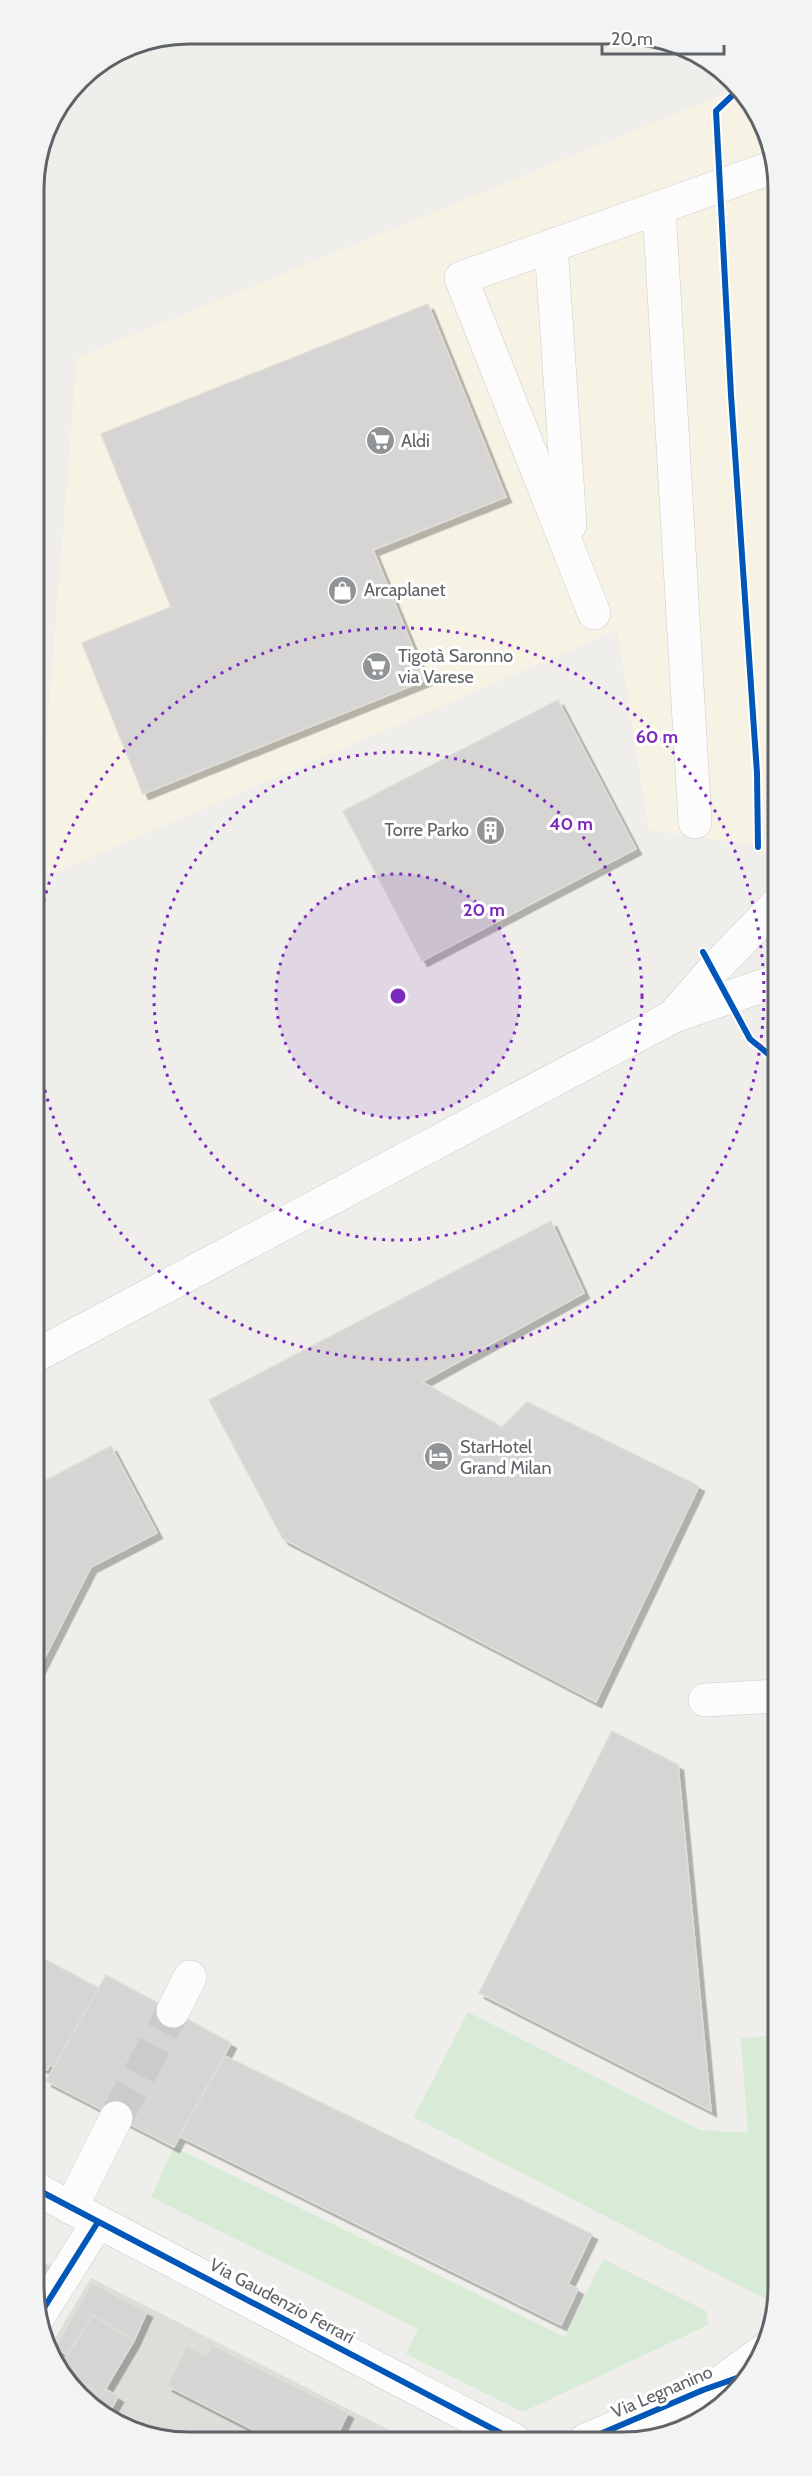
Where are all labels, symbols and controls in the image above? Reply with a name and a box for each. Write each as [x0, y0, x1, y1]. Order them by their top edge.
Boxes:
scale bar [602, 18, 724, 56]
text: 20 m [611, 28, 653, 50]
supermarket icon: Aldi [364, 425, 396, 457]
place label: Aldi [401, 430, 430, 452]
shop icon: Arcaplanet [327, 574, 359, 606]
place label: Arcaplanet [364, 579, 446, 601]
place label: Tigotà Saronno via Varese [398, 645, 513, 688]
supermarket icon: Tigotà Saronno via Varese [361, 650, 393, 682]
text: 60 m [636, 726, 678, 748]
text: 40 m [549, 813, 593, 835]
building icon: Torre Parko [474, 814, 506, 846]
place label: Torre Parko [385, 819, 469, 841]
text: 20 m [463, 899, 505, 921]
centre of rings [388, 986, 408, 1006]
place label: StarHotel Grand Milan [460, 1436, 552, 1479]
hotel icon: StarHotel Grand Milan [423, 1441, 455, 1473]
street label: Via Gaudenzio Ferrari [206, 2253, 358, 2349]
street label: Via Legnanino [608, 2361, 716, 2423]

